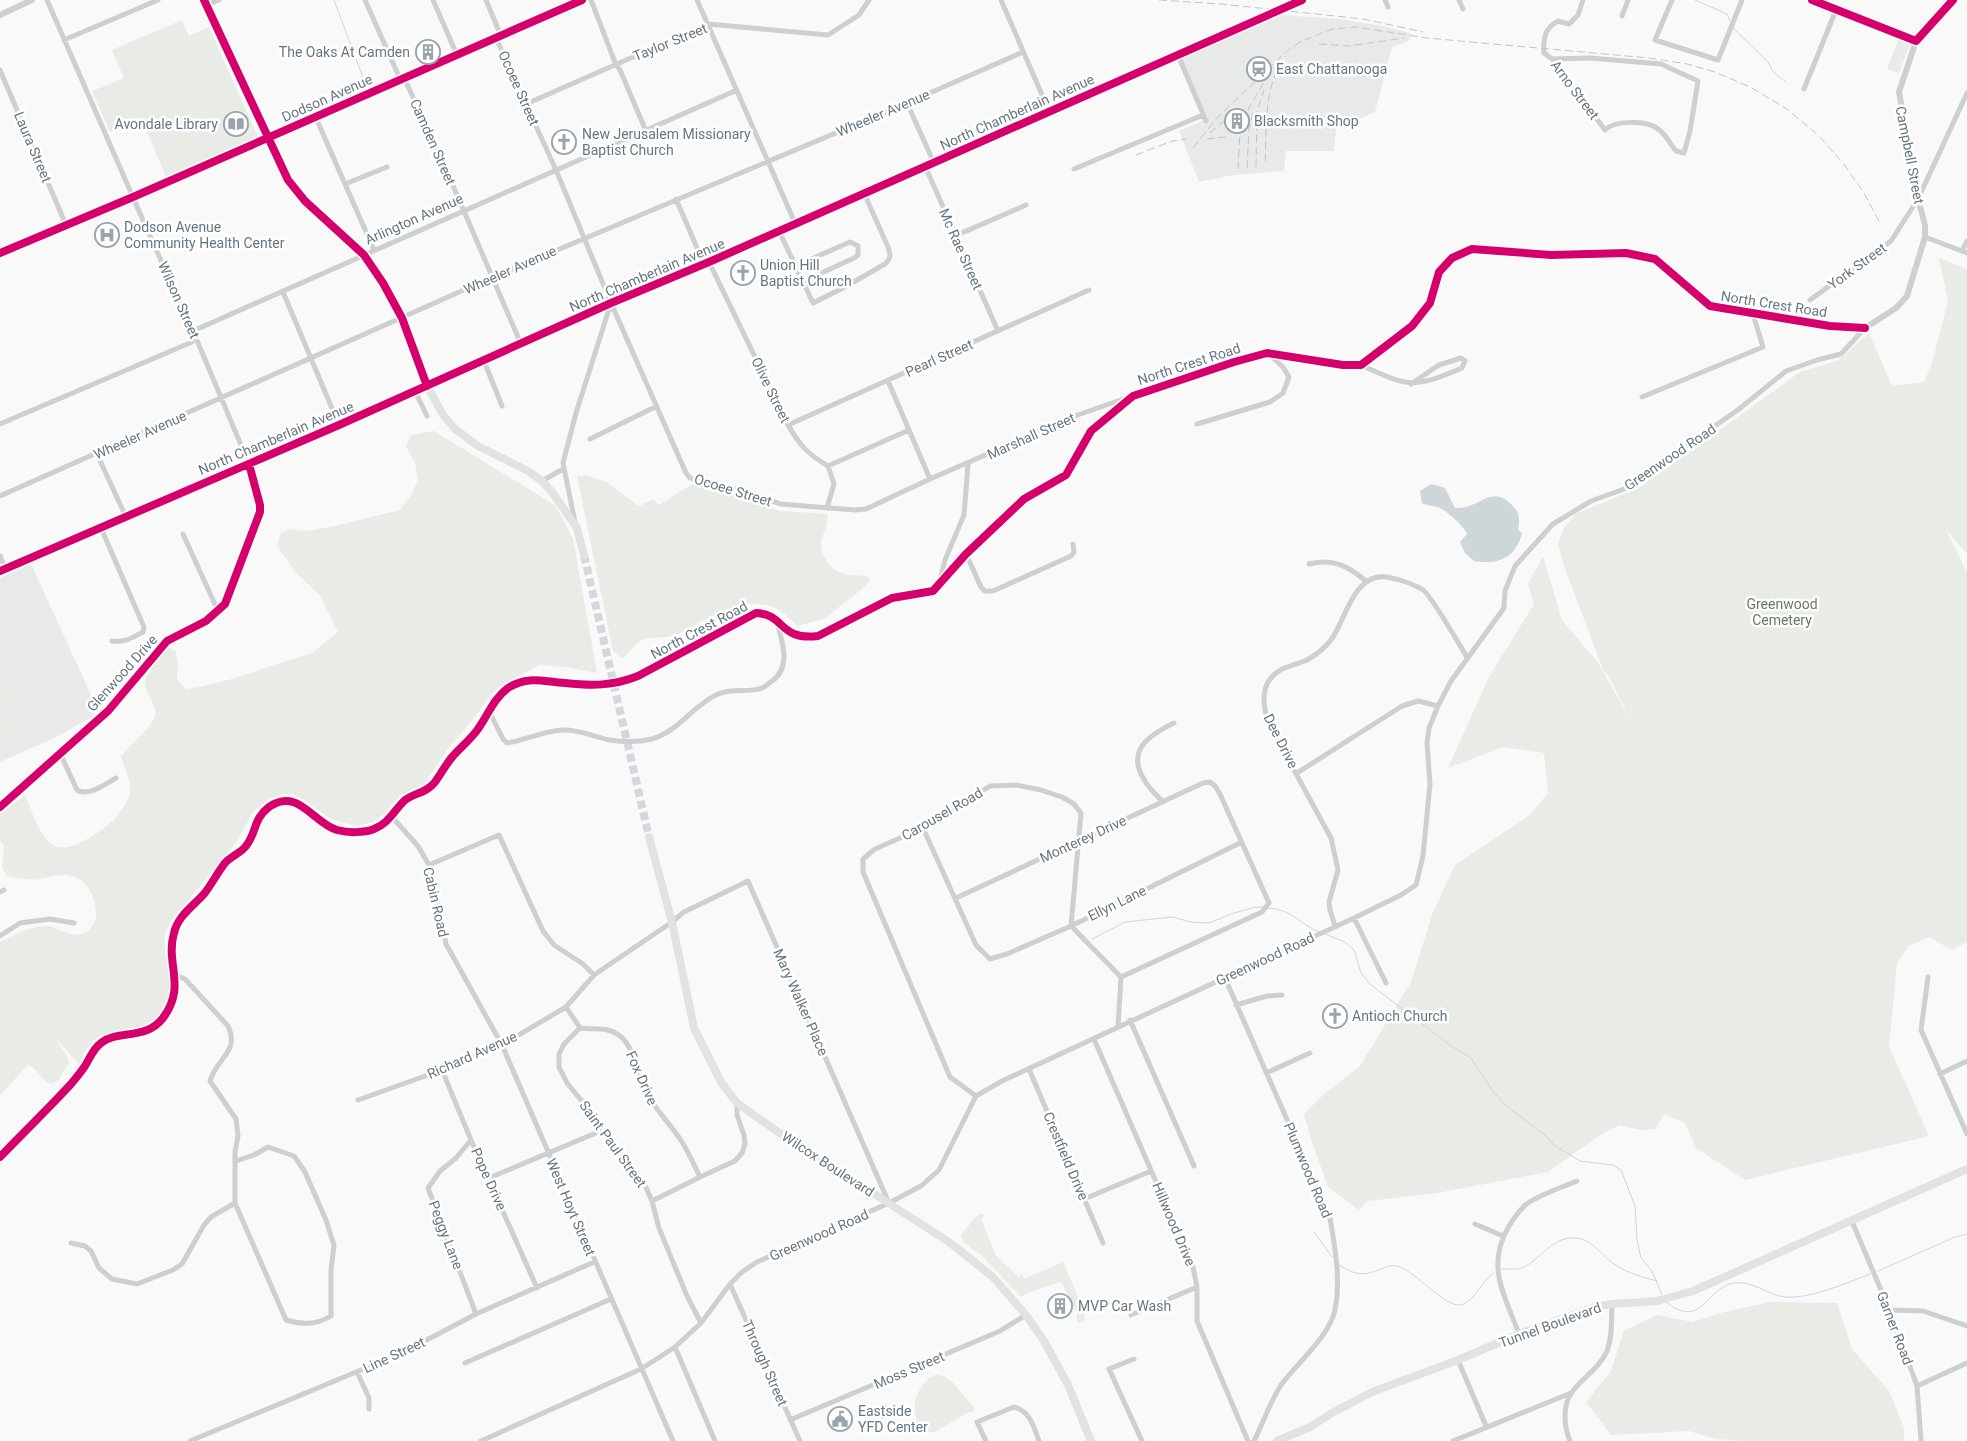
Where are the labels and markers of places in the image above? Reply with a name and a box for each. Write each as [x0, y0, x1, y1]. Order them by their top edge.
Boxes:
building icon: The Oaks At Camden [415, 39, 441, 65]
place label: The Oaks At Camden [279, 44, 410, 60]
station icon: East Chattanooga [1246, 56, 1272, 82]
place label: East Chattanooga [1276, 61, 1387, 77]
building icon: Blacksmith Shop [1224, 108, 1250, 134]
library icon: Avondale Library [223, 111, 249, 137]
place label: Blacksmith Shop [1254, 113, 1359, 129]
place label: Avondale Library [115, 116, 218, 132]
place label: New Jerusalem Missionary Baptist Church [582, 126, 751, 158]
church icon: New Jerusalem Missionary Baptist Church [551, 129, 577, 155]
place label: Dodson Avenue Community Health Center [124, 219, 285, 251]
hospital icon: Dodson Avenue Community Health Center [94, 222, 120, 248]
place label: Union Hill Baptist Church [760, 257, 852, 289]
church icon: Union Hill Baptist Church [730, 260, 756, 286]
church icon: Antioch Church [1322, 1003, 1348, 1029]
place label: Antioch Church [1352, 1008, 1448, 1024]
building icon: MVP Car Wash [1047, 1293, 1073, 1319]
place label: MVP Car Wash [1078, 1298, 1171, 1314]
place label: Eastside YFD Center [858, 1403, 928, 1435]
public building icon: Eastside YFD Center [827, 1406, 853, 1432]

